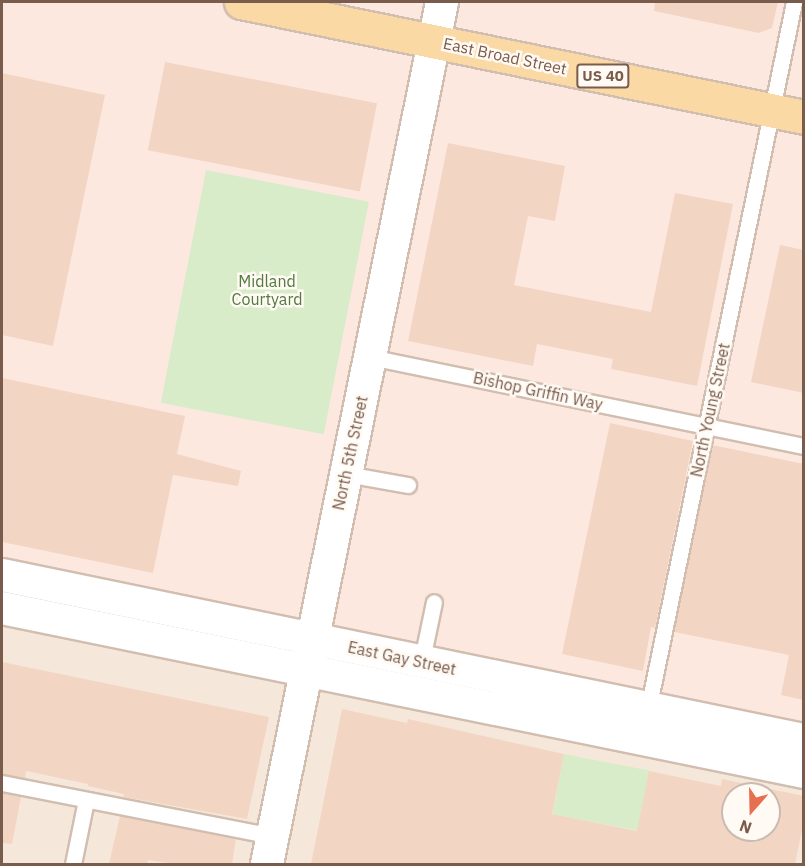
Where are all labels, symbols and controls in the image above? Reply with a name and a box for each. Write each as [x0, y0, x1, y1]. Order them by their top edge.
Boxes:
street label: East Broad Street [442, 34, 568, 78]
road number: US 40 [576, 64, 630, 88]
park label: Midland Courtyard [232, 271, 302, 309]
street label: North Young Street [686, 341, 734, 479]
street label: Bishop Griffin Way [471, 368, 605, 414]
street label: North 5th Street [328, 394, 372, 512]
street label: East Gay Street [346, 637, 458, 679]
north arrow [721, 782, 781, 842]
text: N [737, 816, 754, 838]

